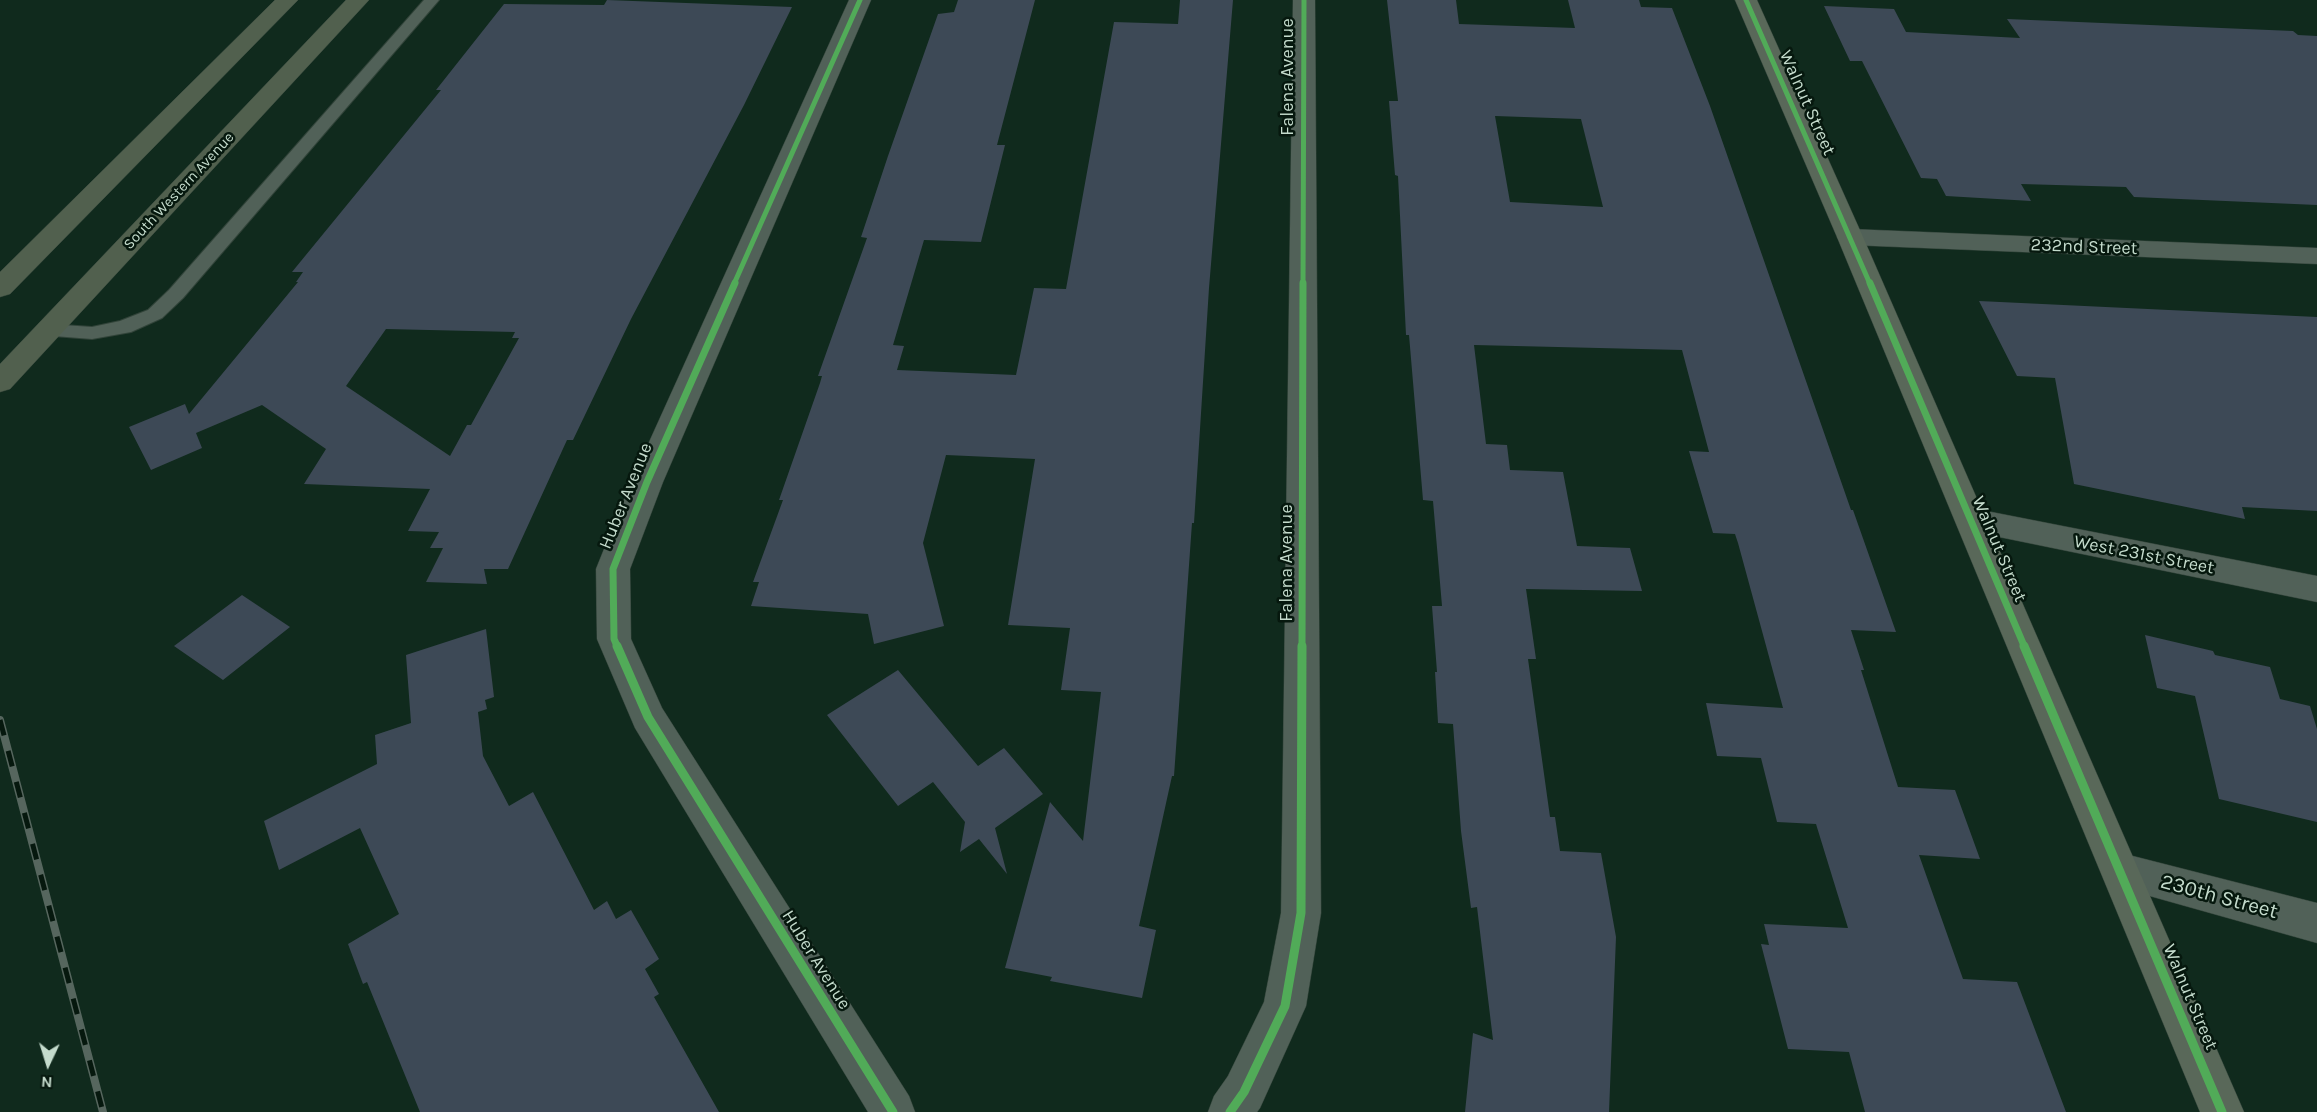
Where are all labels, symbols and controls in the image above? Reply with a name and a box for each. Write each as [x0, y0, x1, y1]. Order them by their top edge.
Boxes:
street label: Falena Avenue [1277, 18, 1299, 136]
street label: Walnut Street [1774, 47, 1840, 159]
street label: South Western Avenue [120, 129, 238, 253]
street label: 232nd Street [2030, 234, 2138, 260]
street label: Huber Avenue [595, 440, 657, 552]
street label: Walnut Street [1967, 493, 2031, 605]
street label: Falena Avenue [1276, 504, 1298, 622]
street label: West 231st Street [2072, 531, 2216, 579]
street label: 230th Street [2158, 869, 2280, 925]
street label: Huber Avenue [777, 906, 855, 1014]
street label: Walnut Street [2158, 941, 2222, 1053]
north arrow [18, 1034, 78, 1094]
text: N [40, 1073, 53, 1092]

